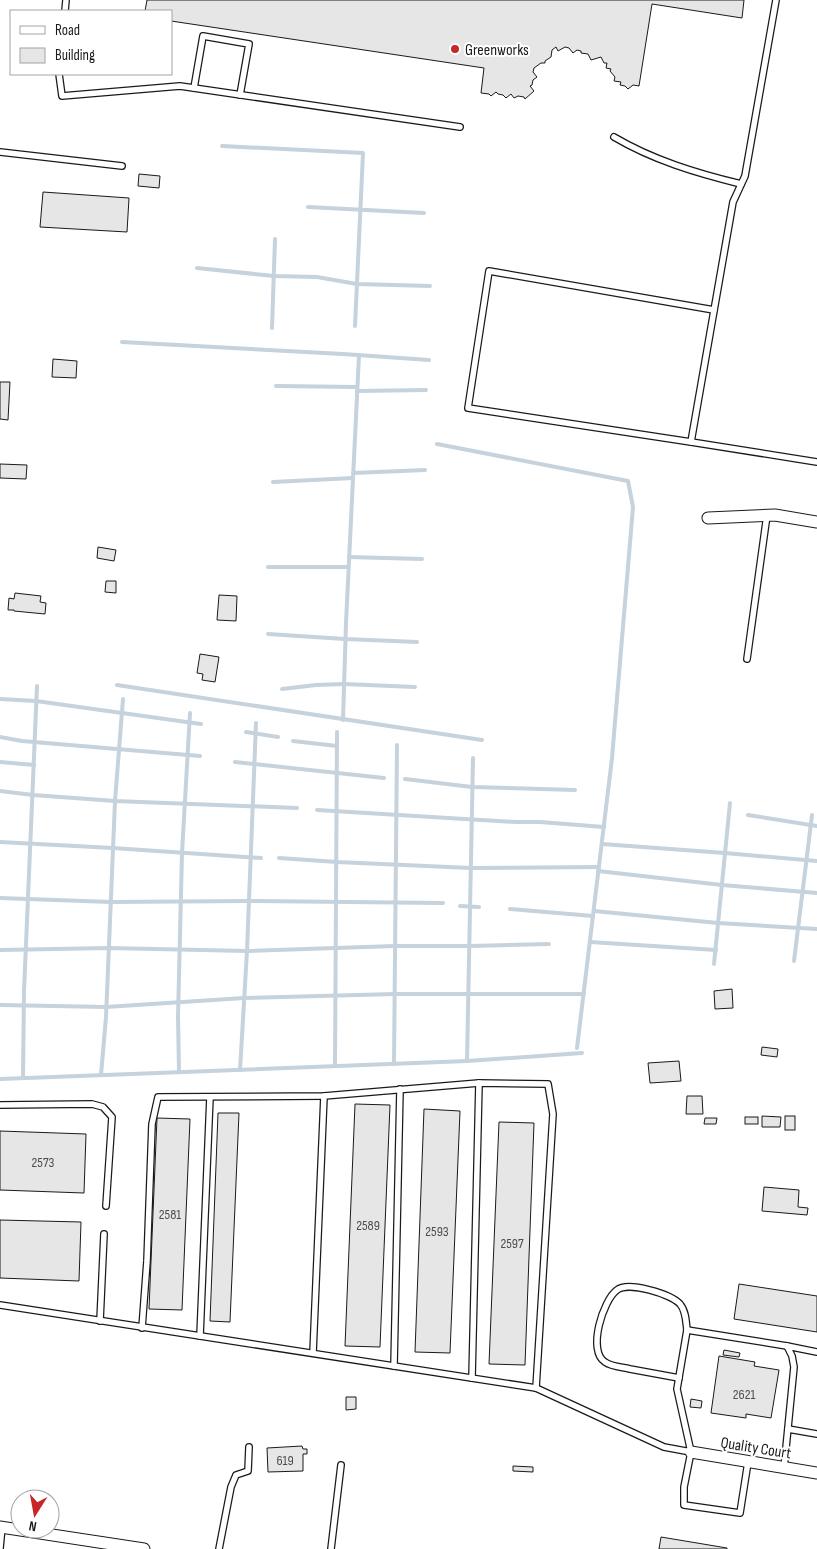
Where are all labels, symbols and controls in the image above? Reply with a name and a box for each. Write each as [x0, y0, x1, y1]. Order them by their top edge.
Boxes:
legend [10, 10, 172, 75]
text: Road [55, 21, 80, 40]
place label: Greenworks [465, 41, 529, 60]
marker: Greenworks [449, 43, 461, 55]
text: Building [55, 46, 95, 65]
house number: 2573 [32, 1154, 55, 1171]
house number: 2581 [159, 1206, 181, 1223]
house number: 2589 [356, 1217, 380, 1234]
house number: 2593 [425, 1223, 449, 1240]
house number: 2597 [500, 1235, 524, 1252]
house number: 2621 [733, 1386, 755, 1403]
street label: Quality Court [719, 1434, 793, 1463]
house number: 619 [276, 1452, 294, 1469]
north arrow [10, 1489, 60, 1539]
text: N [27, 1517, 38, 1535]

